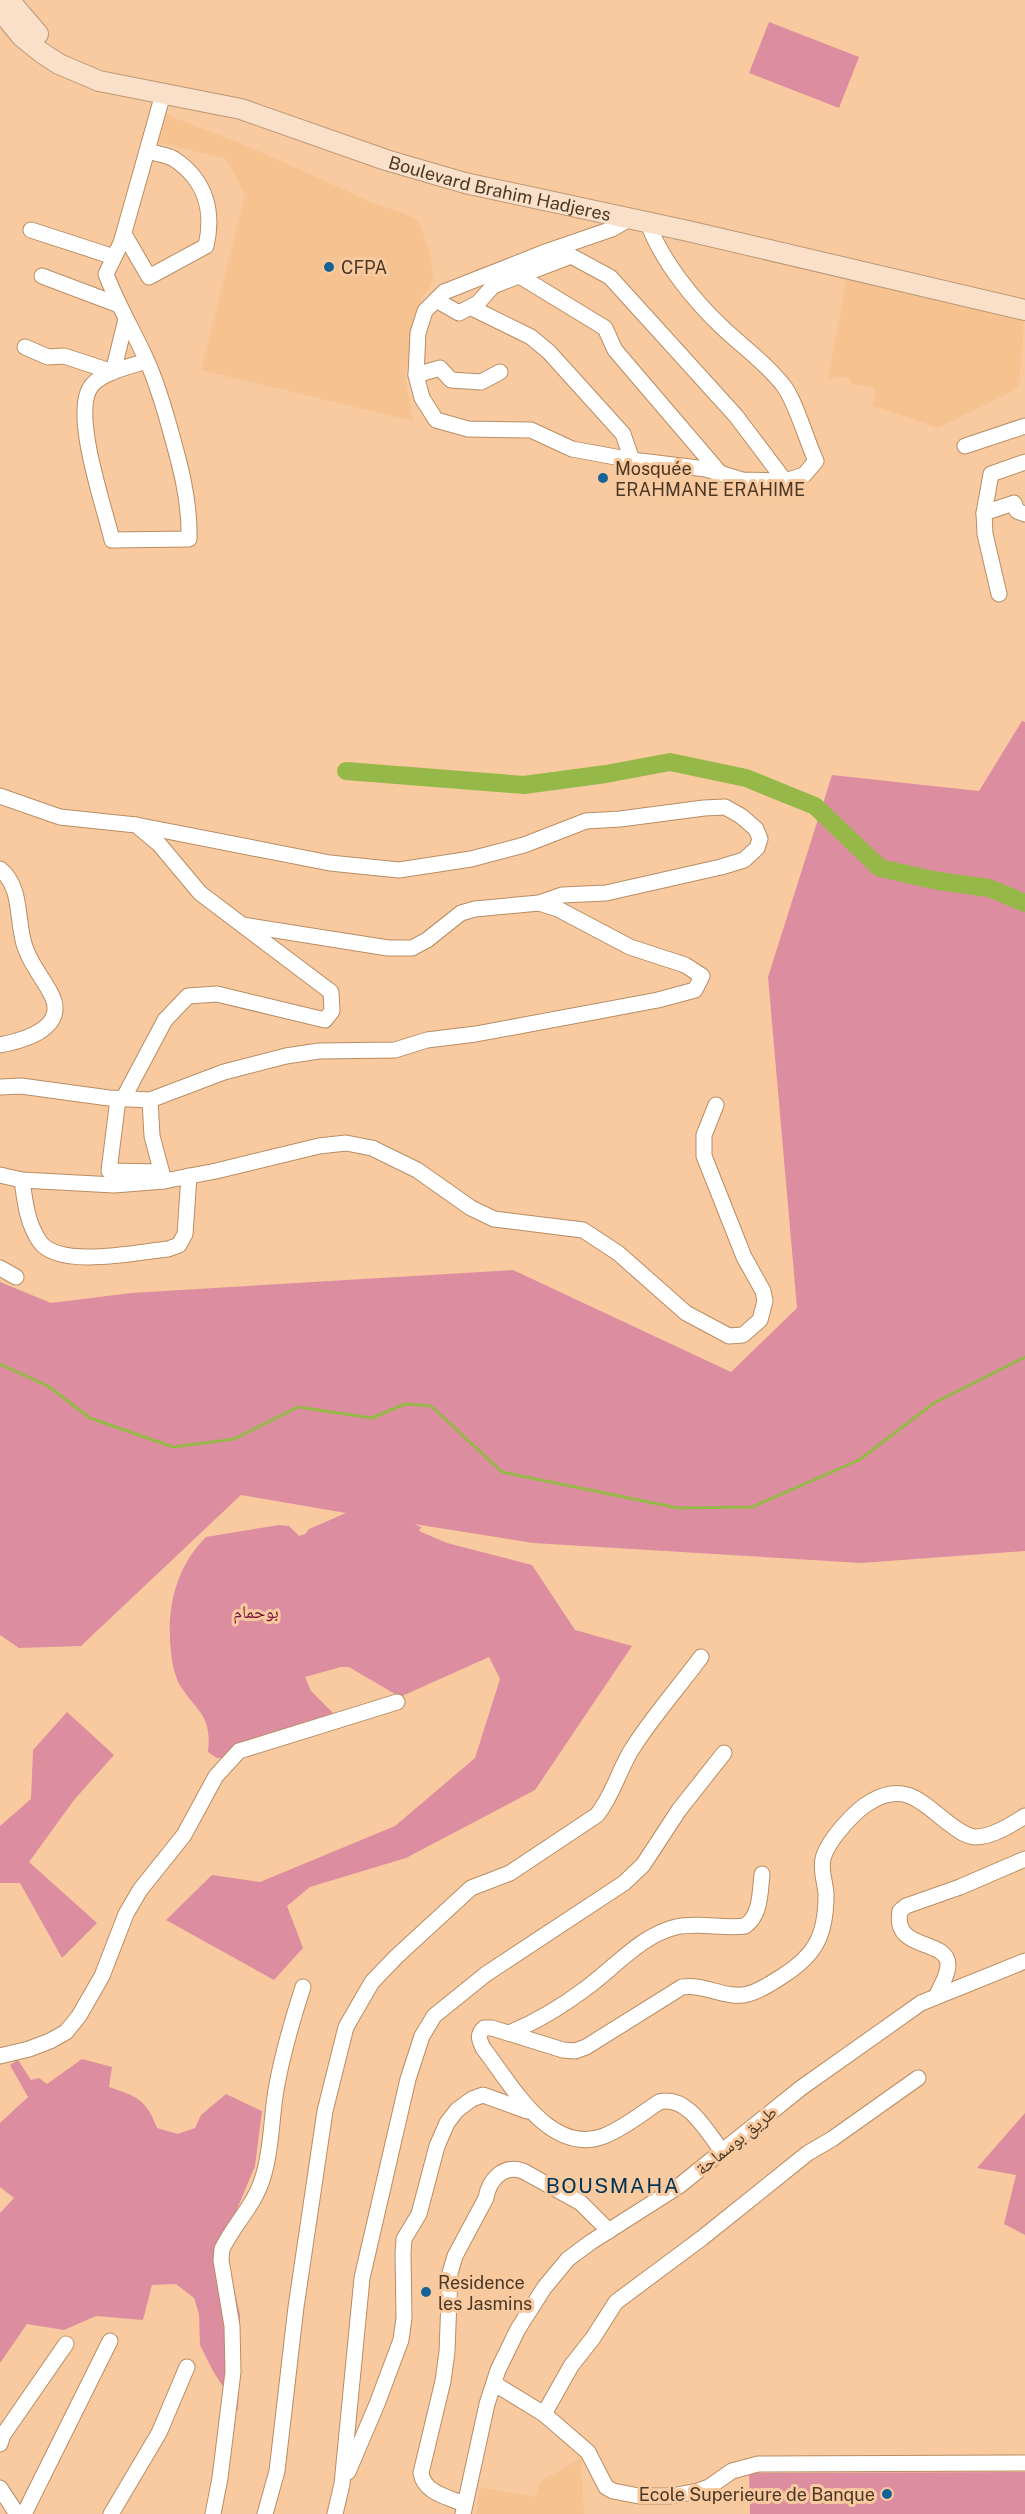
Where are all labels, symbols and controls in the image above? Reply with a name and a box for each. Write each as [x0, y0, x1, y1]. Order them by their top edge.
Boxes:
street label: Boulevard Brahim Hadjeres [386, 151, 613, 225]
place label: CFPA [341, 257, 387, 278]
marker: CFPA [322, 260, 336, 274]
place label: Mosquée ERAHMANE ERAHIME [615, 458, 805, 500]
marker: Mosquée ERAHMANE ERAHIME [596, 471, 610, 485]
park label: بوحمام [233, 1601, 279, 1624]
street label: طريق بوسماحة [691, 2101, 781, 2180]
district label: BOUSMAHA [546, 2173, 680, 2198]
place label: Residence les Jasmins [438, 2272, 532, 2314]
marker: Residence les Jasmins [419, 2285, 433, 2299]
place label: Ecole Superieure de Banque [639, 2484, 875, 2505]
marker: Ecole Superieure de Banque [880, 2487, 894, 2501]

